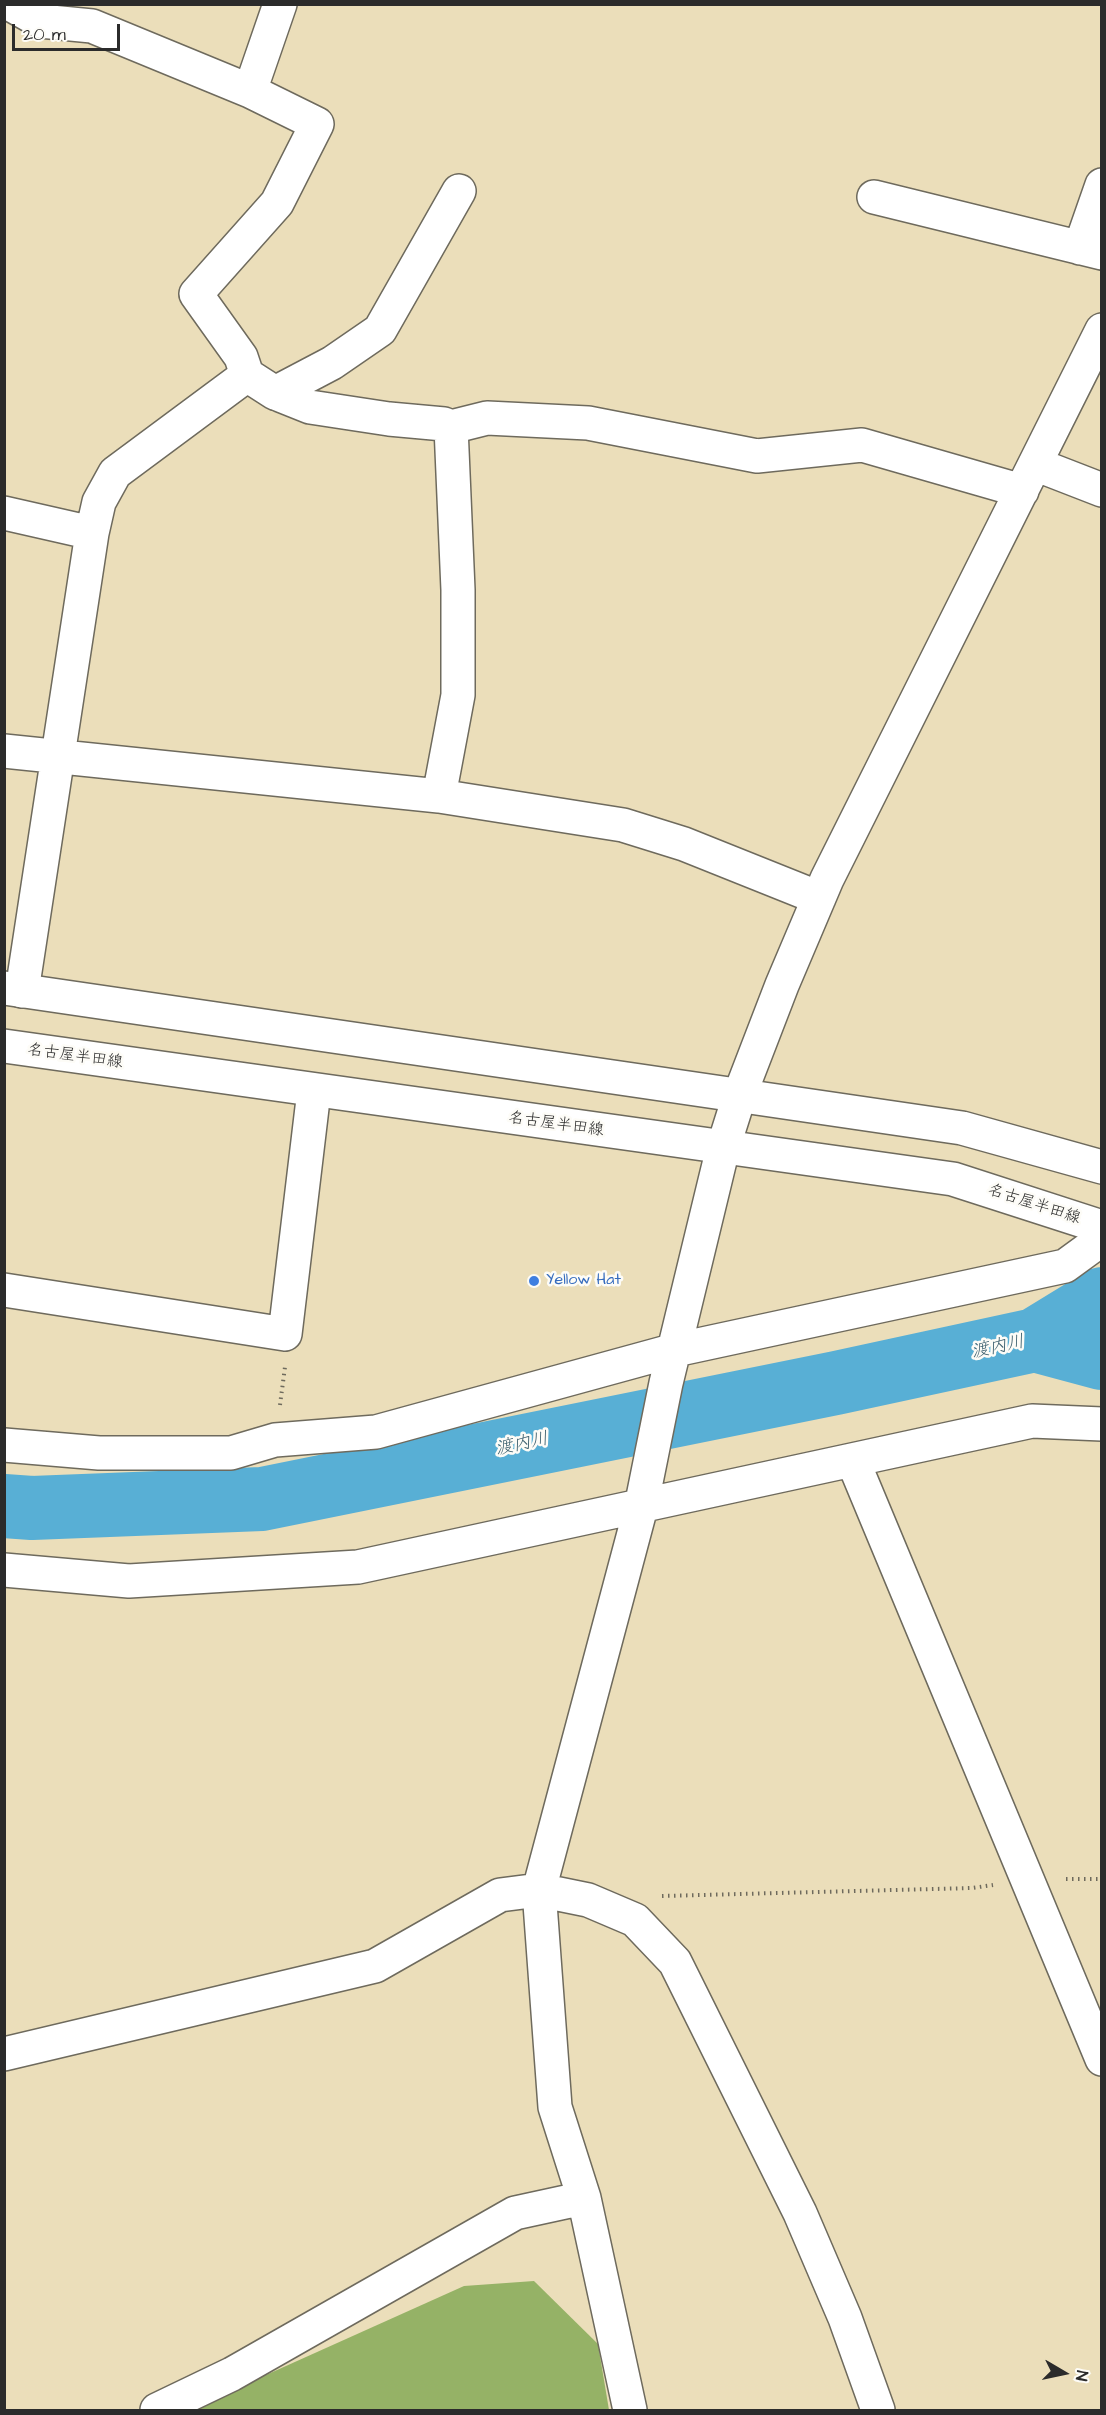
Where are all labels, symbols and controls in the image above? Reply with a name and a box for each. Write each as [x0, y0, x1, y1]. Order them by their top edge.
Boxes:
scale bar [15, 12, 123, 50]
text: 20 m [23, 22, 66, 47]
street label: 名古屋半田線 [26, 1041, 124, 1073]
street label: 名古屋半田線 [507, 1109, 605, 1141]
street label: 名古屋半田線 [985, 1181, 1083, 1229]
place label: Yellow Hat [546, 1271, 621, 1291]
marker: Yellow Hat [527, 1274, 541, 1288]
water label: 渡内川 [969, 1332, 1027, 1364]
water label: 渡内川 [493, 1429, 551, 1461]
north arrow [1034, 2343, 1094, 2403]
text: N [1070, 2369, 1093, 2382]

